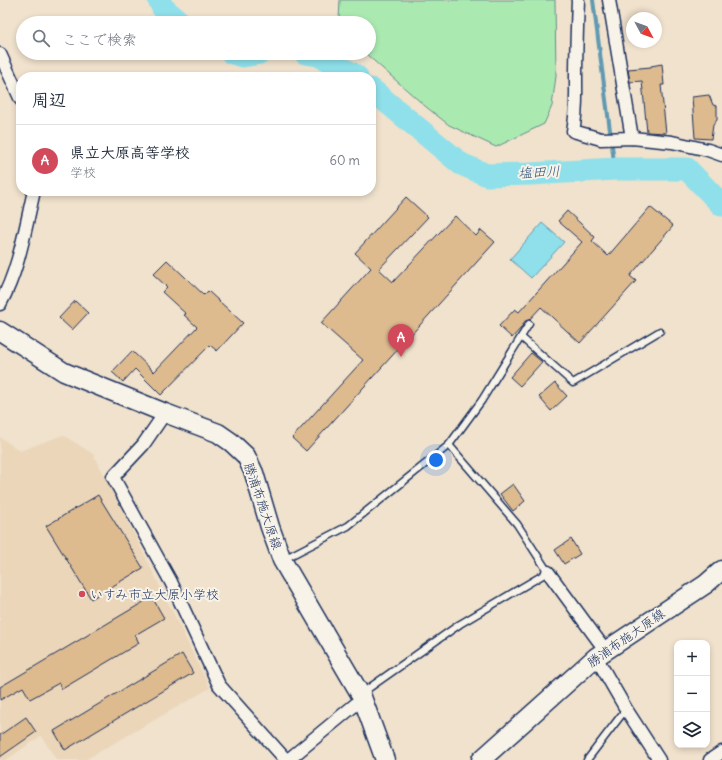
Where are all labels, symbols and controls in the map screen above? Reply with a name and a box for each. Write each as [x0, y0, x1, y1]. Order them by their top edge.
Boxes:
north arrow [626, 12, 662, 48]
search box [16, 16, 376, 60]
icon: search [30, 27, 52, 49]
text: ここで検索 [62, 30, 137, 49]
text: 周辺 [32, 89, 66, 111]
text: 県立大原高等学校 [70, 143, 190, 162]
text: A [41, 152, 49, 169]
text: 60 m [329, 152, 360, 169]
water label: 塩田川 [518, 162, 560, 182]
text: 学校 [70, 164, 96, 181]
pin: A [388, 324, 414, 357]
your location [426, 450, 446, 470]
street label: 勝浦布施大原線 [240, 460, 286, 553]
place label: いすみ市立大原小学校 [90, 586, 219, 603]
marker: いすみ市立大原小学校 [77, 589, 87, 599]
street label: 勝浦布施大原線 [584, 604, 669, 671]
map controls [674, 640, 710, 748]
button: + [674, 640, 710, 676]
button: − [674, 676, 710, 712]
button: layers [674, 712, 710, 748]

